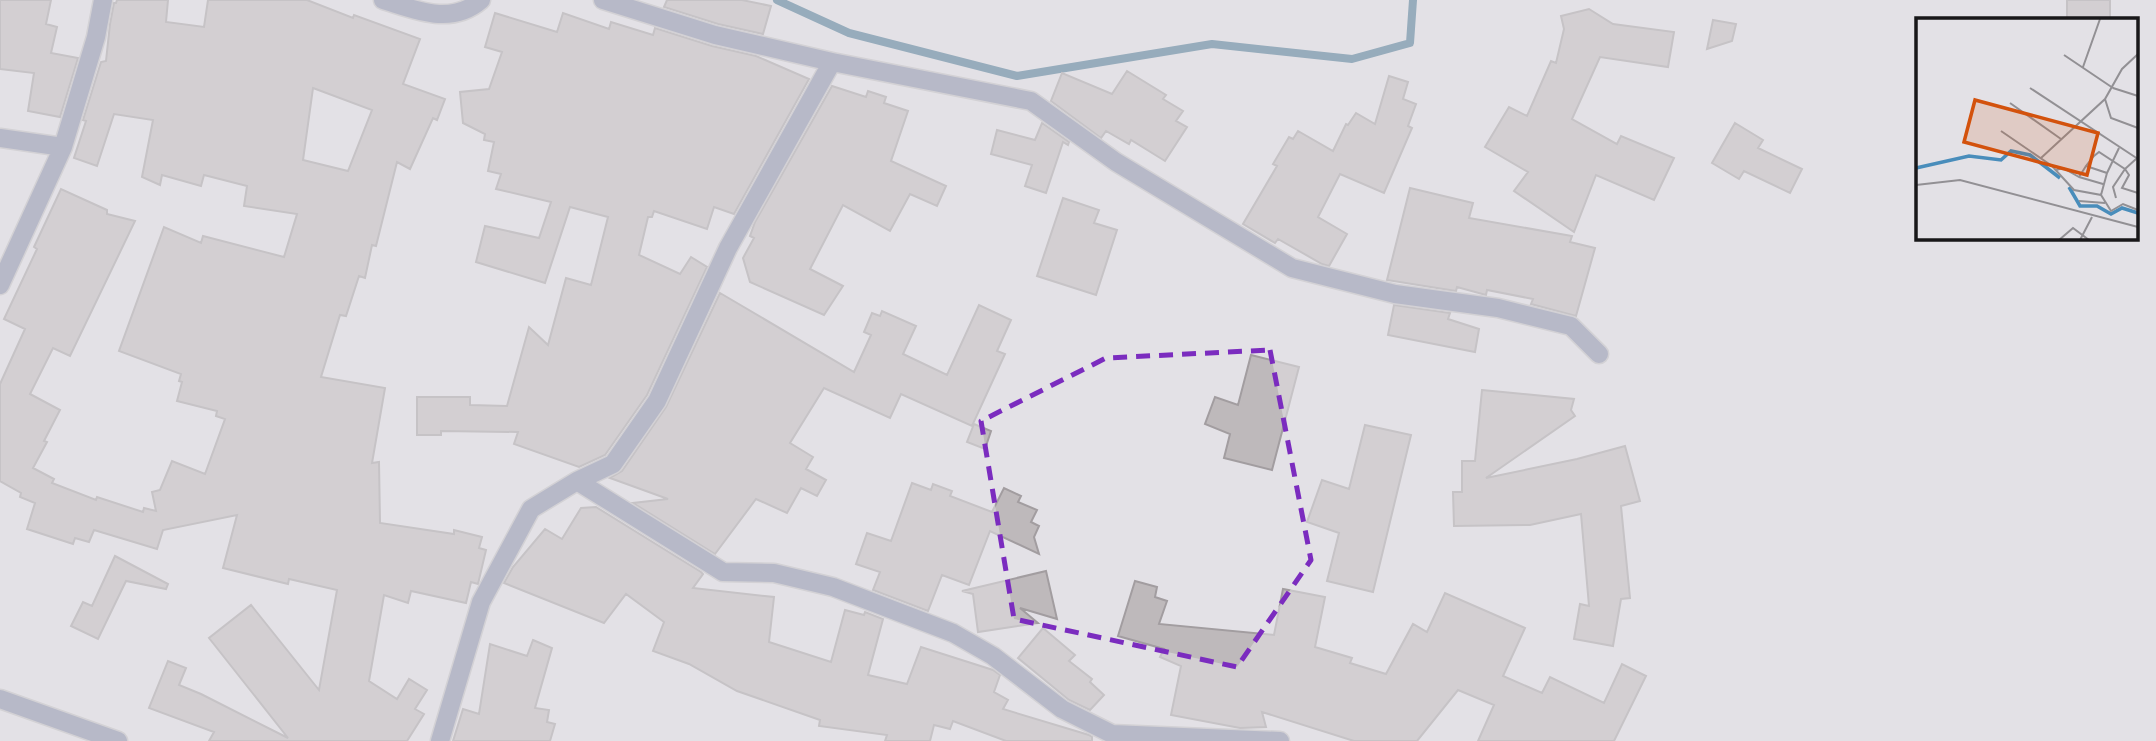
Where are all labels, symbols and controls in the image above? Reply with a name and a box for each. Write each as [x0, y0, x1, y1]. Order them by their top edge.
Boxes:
inset map [1916, 18, 2138, 240]

